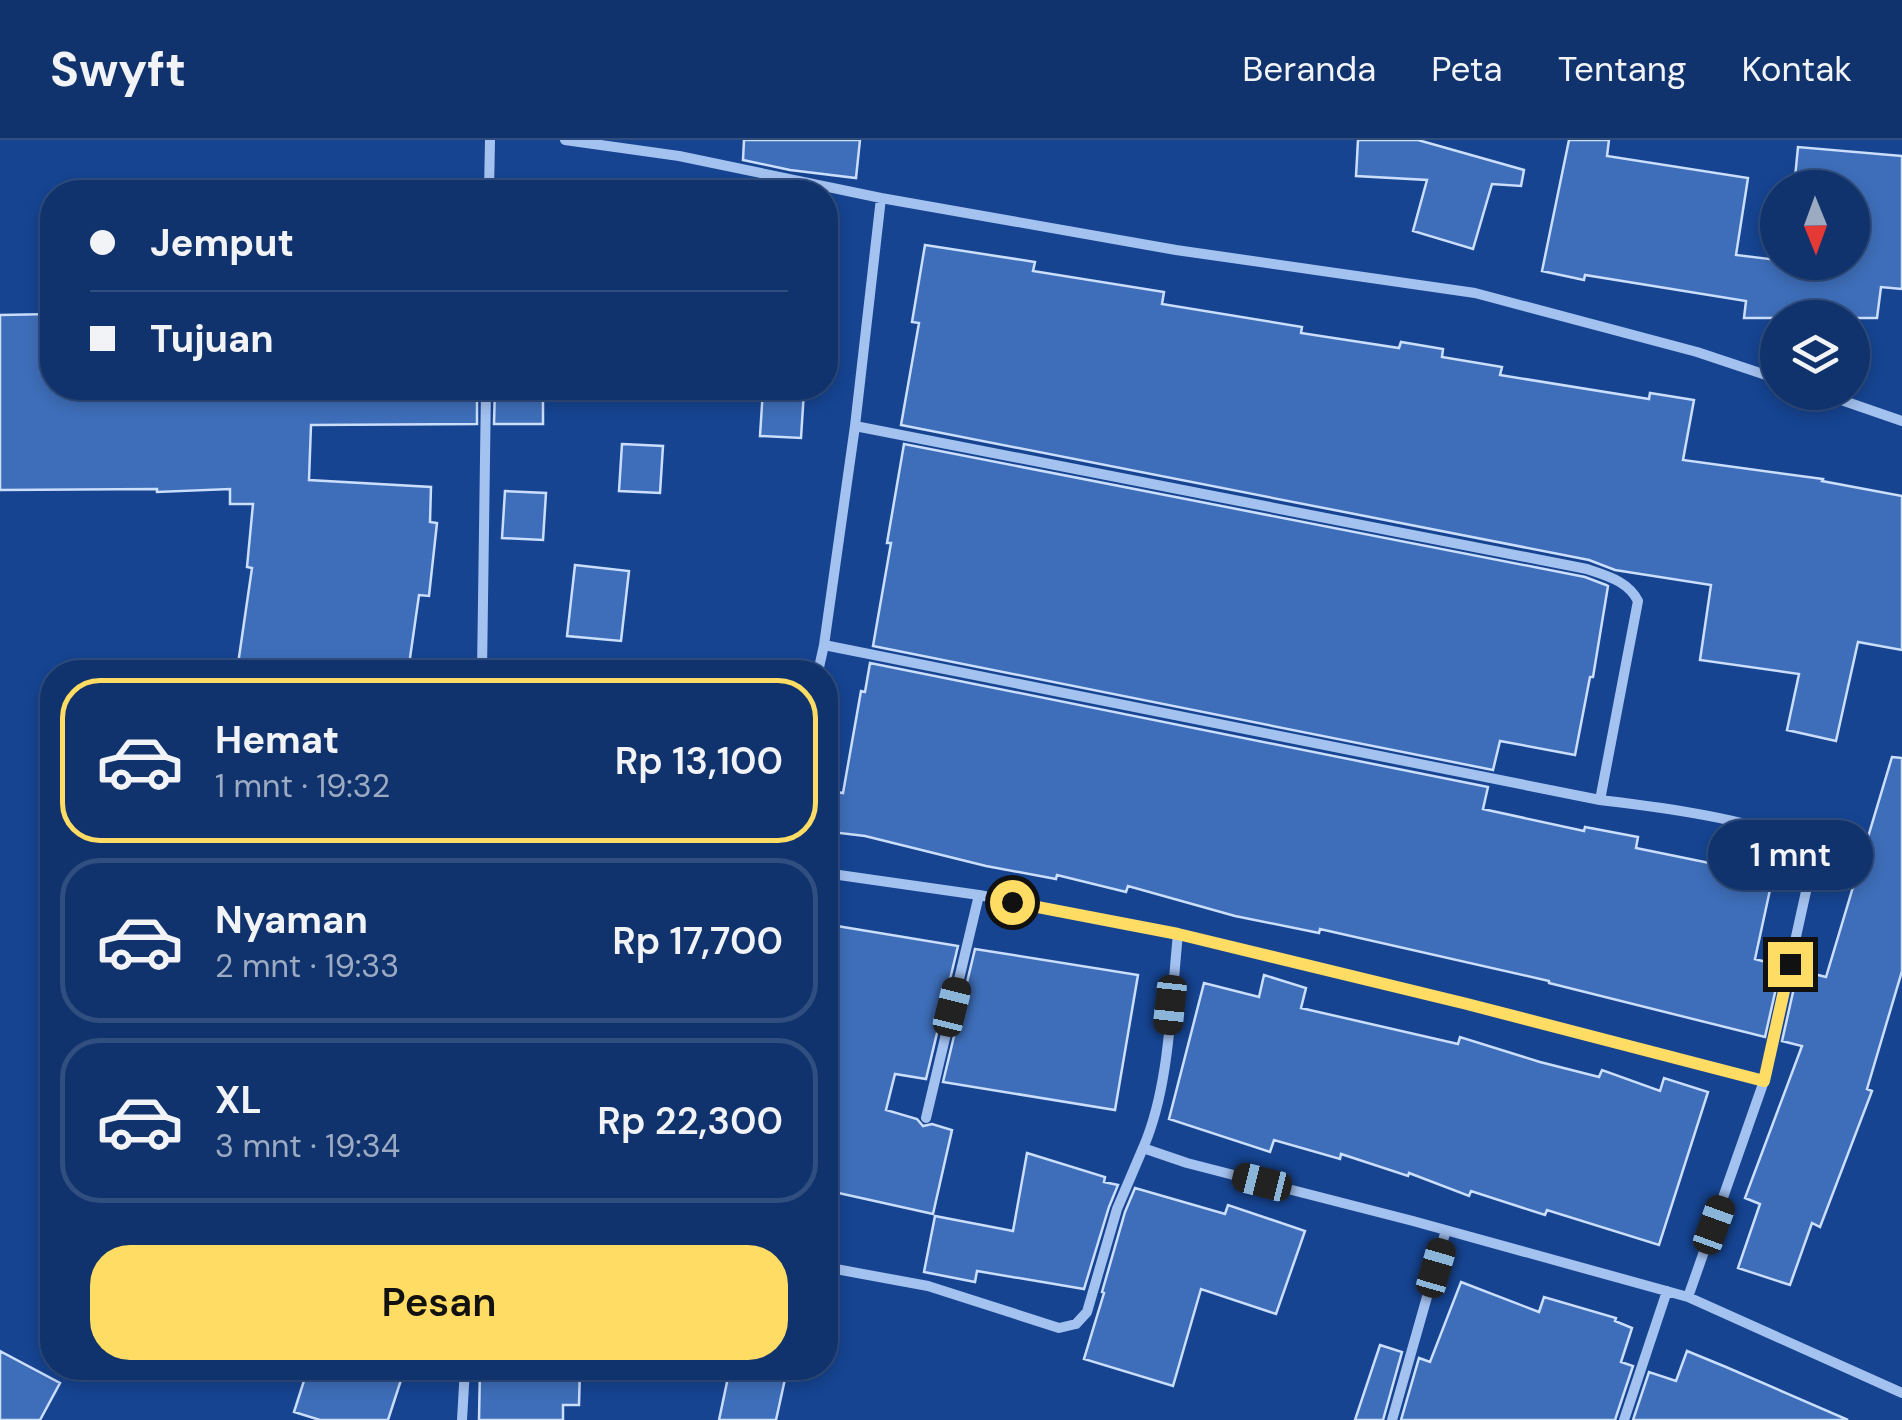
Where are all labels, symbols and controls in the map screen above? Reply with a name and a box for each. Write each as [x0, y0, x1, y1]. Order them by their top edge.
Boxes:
text: Swyft [50, 38, 186, 101]
text: Beranda [1242, 46, 1376, 92]
text: Peta [1431, 46, 1503, 92]
text: Tentang [1558, 46, 1686, 92]
text: Kontak [1741, 46, 1852, 92]
north arrow [1760, 170, 1870, 280]
map controls [1760, 170, 1870, 410]
text: Jemput [150, 218, 294, 268]
button: layers [1760, 300, 1870, 410]
text: Tujuan [150, 314, 274, 364]
text: Hemat [215, 715, 339, 765]
icon: car [95, 716, 185, 806]
text: Rp 13,100 [615, 736, 783, 786]
text: 1 mnt · 19:32 [215, 765, 390, 807]
callout: 1 mnt [1708, 819, 1872, 889]
text: 1 mnt [1750, 834, 1831, 876]
route start [990, 880, 1035, 925]
text: Nyaman [215, 895, 368, 945]
icon: car [95, 896, 185, 986]
text: Rp 17,700 [612, 916, 783, 966]
route end [1768, 942, 1813, 987]
text: 2 mnt · 19:33 [215, 945, 399, 987]
car [930, 974, 974, 1040]
car [1152, 974, 1188, 1036]
text: XL [215, 1075, 262, 1125]
icon: car [95, 1076, 185, 1166]
text: Rp 22,300 [597, 1096, 783, 1146]
text: 3 mnt · 19:34 [215, 1125, 400, 1167]
car [1229, 1160, 1295, 1204]
car [1690, 1192, 1738, 1258]
car [1413, 1235, 1459, 1301]
button: Pesan [90, 1245, 788, 1360]

